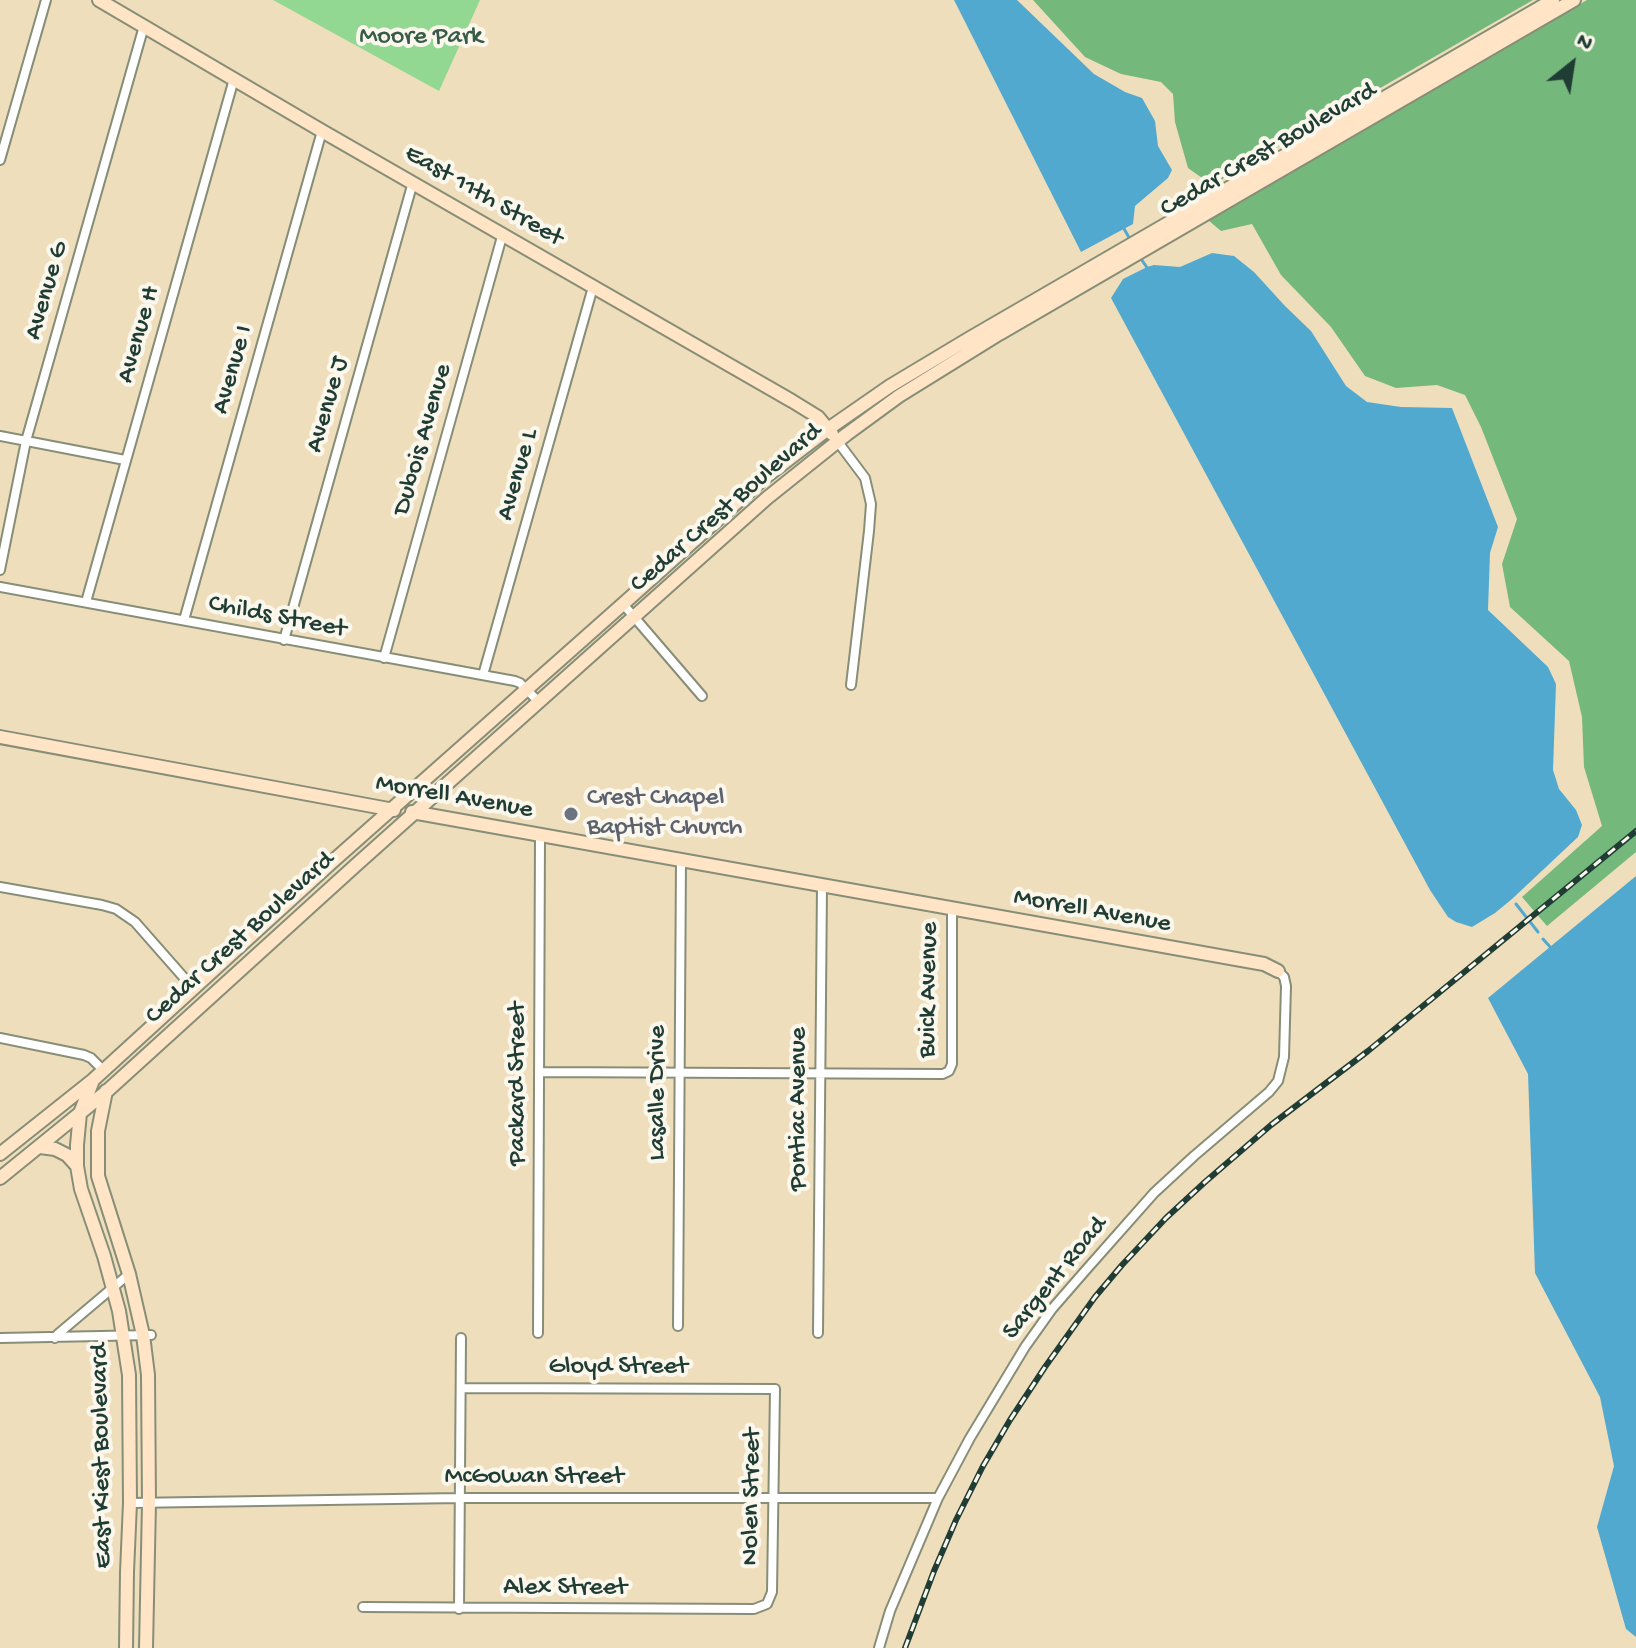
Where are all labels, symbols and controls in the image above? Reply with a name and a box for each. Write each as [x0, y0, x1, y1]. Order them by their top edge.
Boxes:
park label: Moore Park [359, 22, 483, 54]
north arrow [1532, 24, 1612, 104]
text: N [1571, 28, 1597, 58]
street label: Cedar Crest Boulevard [1156, 76, 1382, 226]
street label: East 11th Street [398, 139, 568, 255]
street label: Avenue G [19, 238, 77, 344]
street label: Avenue H [111, 283, 169, 387]
street label: Avenue I [207, 322, 261, 418]
street label: Avenue J [300, 354, 358, 456]
street label: Dubois Avenue [388, 361, 460, 519]
street label: Cedar Crest Boulevard [625, 417, 829, 601]
street label: Avenue L [491, 426, 547, 524]
street label: Childs Street [205, 589, 349, 647]
street label: Morrell Avenue [373, 769, 535, 827]
place label: Crest Chapel Baptist Church [587, 783, 742, 844]
marker: Crest Chapel Baptist Church [562, 805, 580, 823]
street label: Cedar Crest Boulevard [140, 846, 342, 1032]
street label: Morrell Avenue [1011, 883, 1173, 941]
street label: Buick Avenue [913, 922, 947, 1058]
street label: Packard Street [503, 1002, 535, 1166]
street label: Lasalle Drive [643, 1025, 675, 1161]
street label: Pontiac Avenue [784, 1027, 816, 1191]
street label: Sargent Road [997, 1211, 1115, 1347]
street label: East Kiest Boulevard [85, 1343, 121, 1569]
street label: Gloyd Street [548, 1352, 688, 1384]
street label: Nolen Street [736, 1428, 770, 1566]
street label: McGowan Street [444, 1462, 624, 1494]
street label: Alex Street [503, 1573, 627, 1605]

